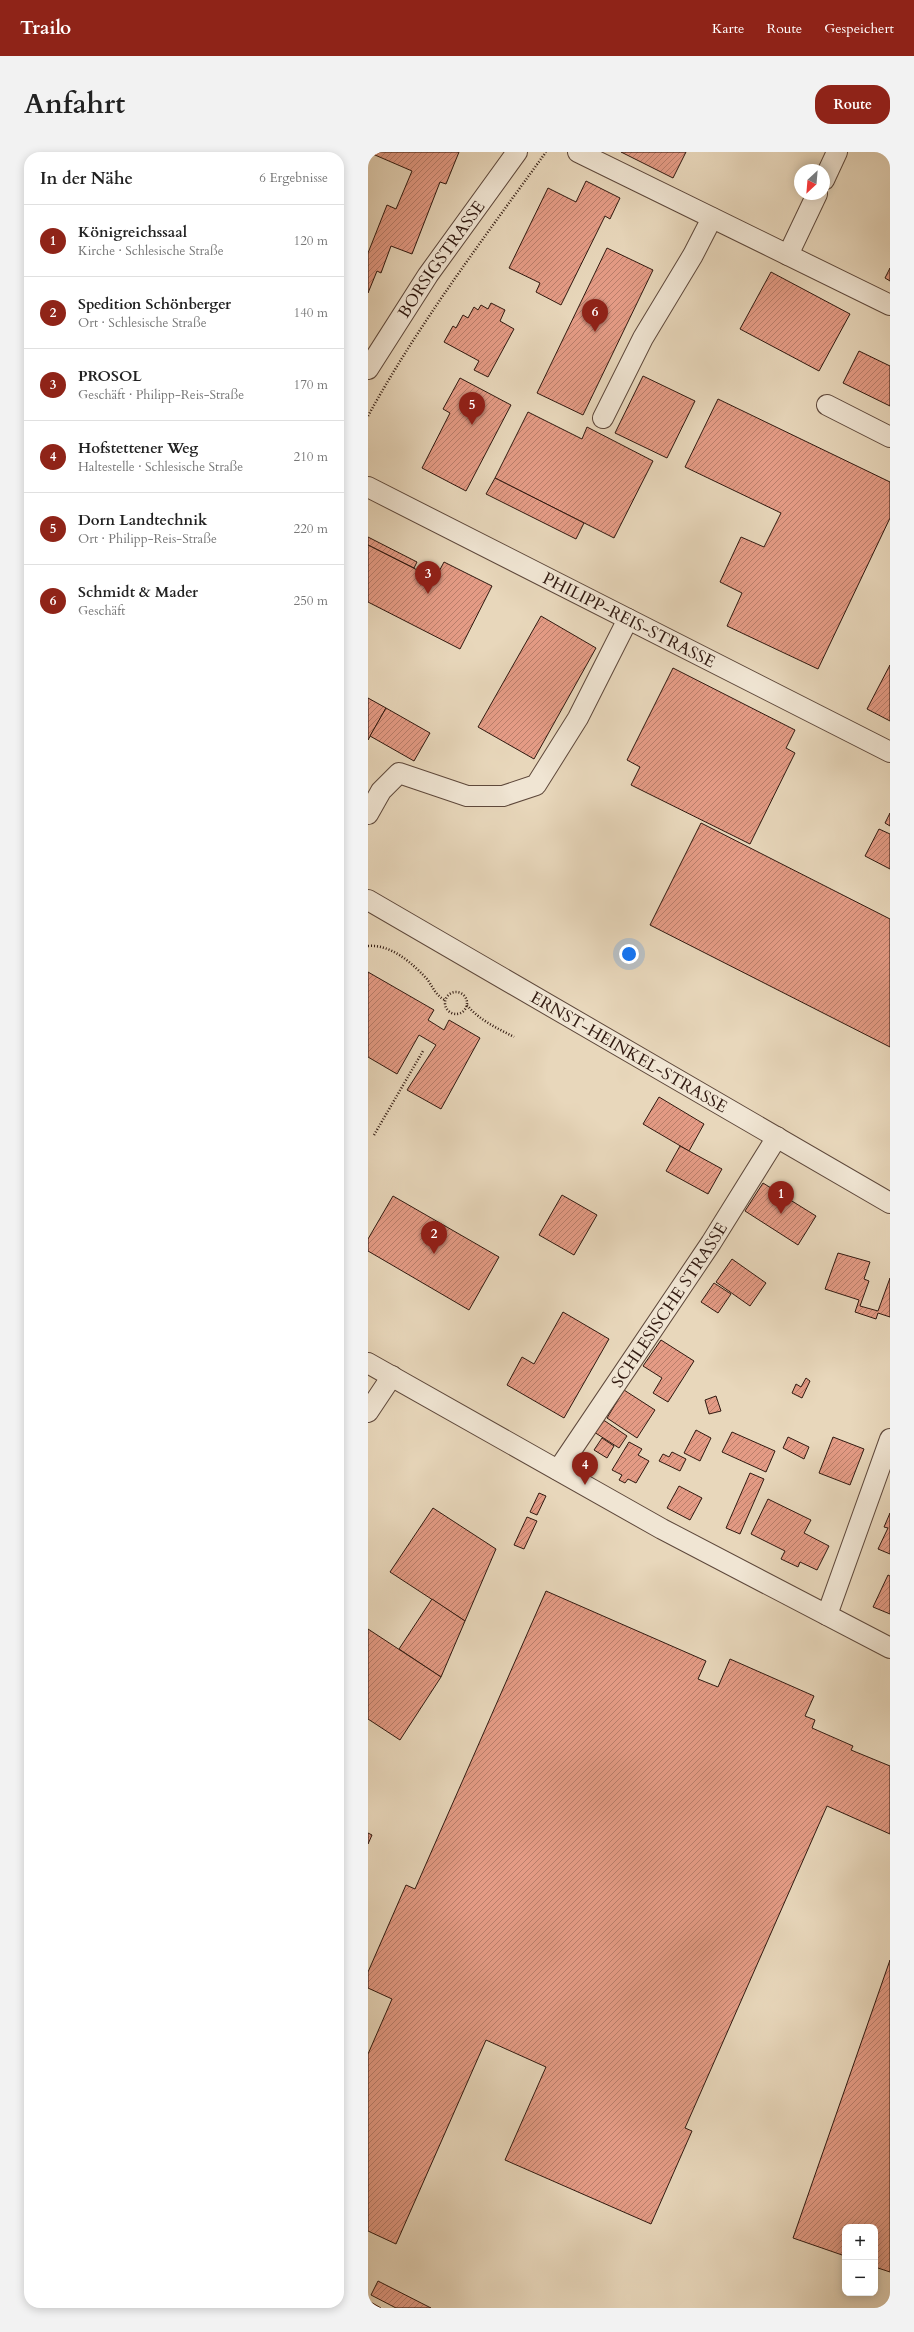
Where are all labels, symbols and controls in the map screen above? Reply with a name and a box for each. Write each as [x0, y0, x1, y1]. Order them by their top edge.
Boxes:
text: Trailo [20, 15, 71, 41]
text: Karte [712, 19, 744, 38]
text: Route [766, 19, 802, 38]
text: Gespeichert [824, 19, 894, 38]
text: Anfahrt [24, 85, 125, 123]
button: Route [815, 85, 890, 124]
north arrow [794, 164, 830, 200]
text: In der Nähe [40, 167, 133, 190]
text: 6 Ergebnisse [259, 169, 328, 187]
street label: BORSIGSTRASSE [392, 196, 490, 322]
text: Königreichssaal [78, 222, 187, 242]
text: 1 [50, 232, 56, 250]
text: 120 m [294, 232, 328, 250]
text: Kirche · Schlesische Straße [78, 242, 224, 260]
text: Spedition Schönberger [78, 294, 231, 314]
pin: 6 [582, 299, 608, 332]
text: 2 [50, 304, 56, 322]
text: 140 m [294, 304, 328, 322]
text: Ort · Schlesische Straße [78, 314, 207, 332]
text: PROSOL [78, 366, 142, 386]
text: 3 [50, 376, 56, 394]
text: 170 m [294, 376, 328, 394]
text: Geschäft · Philipp-Reis-Straße [78, 386, 244, 404]
pin: 5 [459, 392, 485, 425]
text: Hofstettener Weg [78, 438, 198, 458]
text: 4 [50, 448, 56, 466]
text: 210 m [294, 448, 328, 466]
text: Haltestelle · Schlesische Straße [78, 458, 243, 476]
text: Dorn Landtechnik [78, 510, 207, 530]
text: 5 [50, 520, 56, 538]
text: 220 m [294, 520, 328, 538]
text: Ort · Philipp-Reis-Straße [78, 530, 217, 548]
pin: 3 [415, 561, 441, 594]
street label: PHILIPP-REIS-STRASSE [539, 566, 719, 673]
text: Schmidt & Mader [78, 582, 198, 602]
text: 6 [50, 592, 56, 610]
text: 250 m [294, 592, 328, 610]
text: Geschäft [78, 602, 125, 620]
your location [619, 944, 639, 964]
street label: ERNST-HEINKEL-STRASSE [527, 985, 732, 1118]
pin: 1 [768, 1181, 794, 1214]
street label: SCHLESISCHE STRASSE [605, 1218, 733, 1392]
pin: 2 [421, 1221, 447, 1254]
pin: 4 [572, 1452, 598, 1485]
map controls [842, 2224, 878, 2296]
button: + [842, 2224, 878, 2260]
button: − [842, 2260, 878, 2296]

